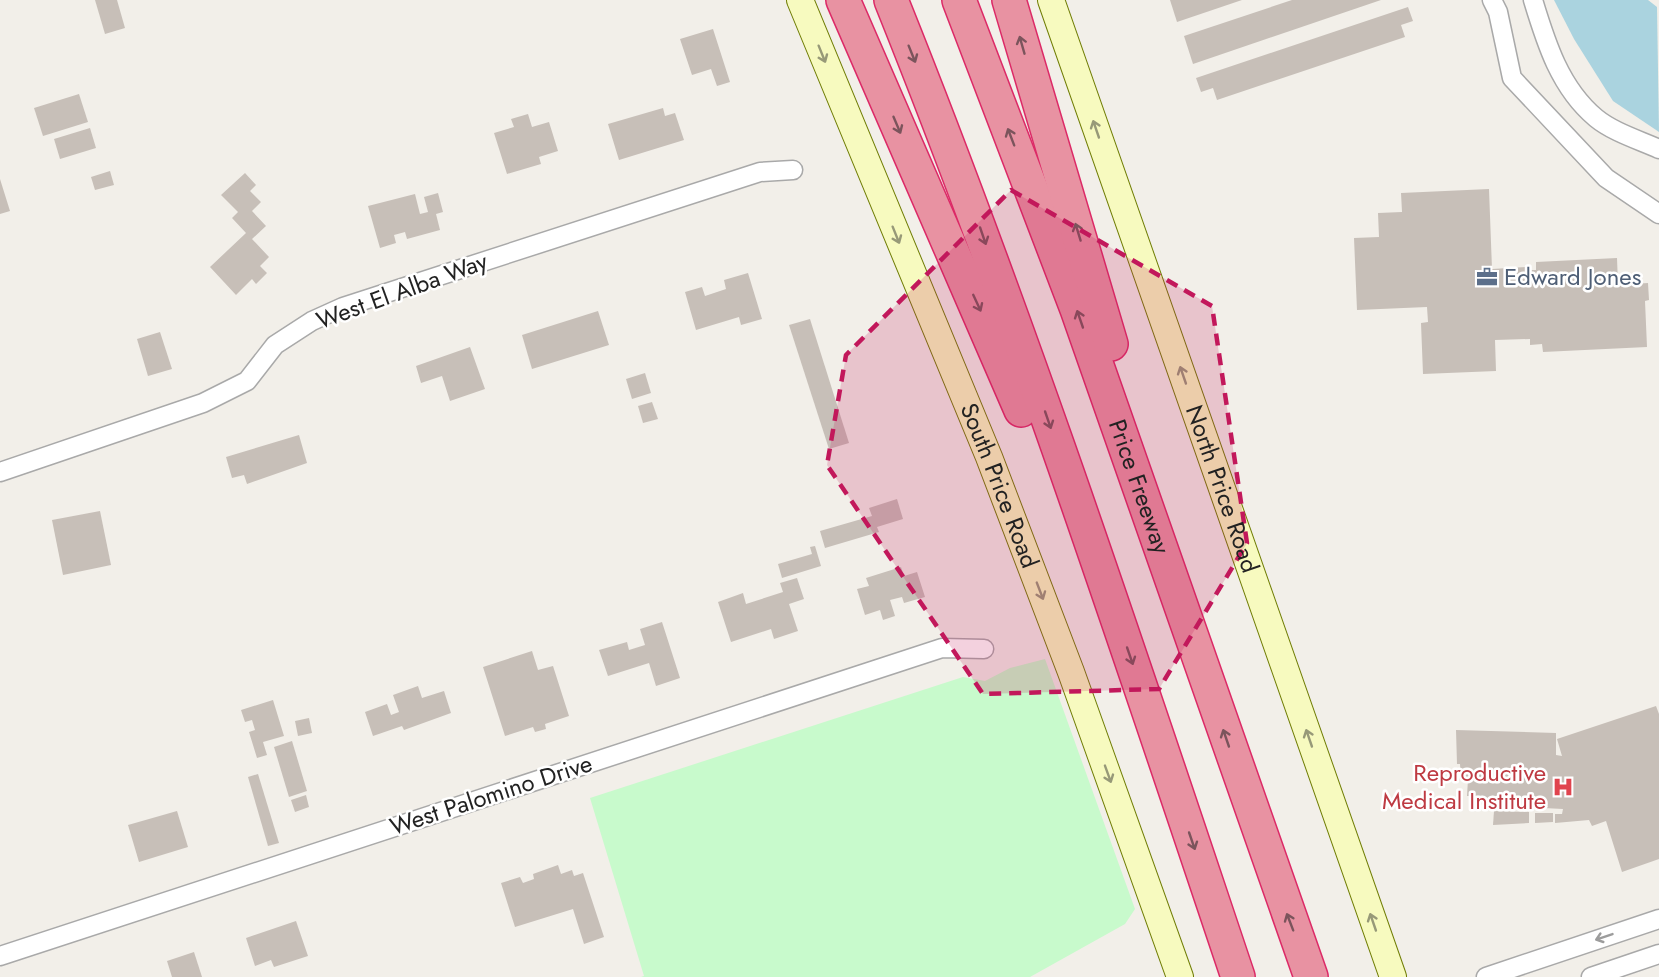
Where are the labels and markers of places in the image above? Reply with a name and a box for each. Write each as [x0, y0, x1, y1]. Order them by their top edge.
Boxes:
place label: Edward Jones [1504, 259, 1641, 294]
office icon: Edward Jones [1475, 265, 1499, 289]
place label: Reproductive Medical Institute [1382, 755, 1546, 818]
hospital icon: Reproductive Medical Institute [1551, 775, 1575, 799]

